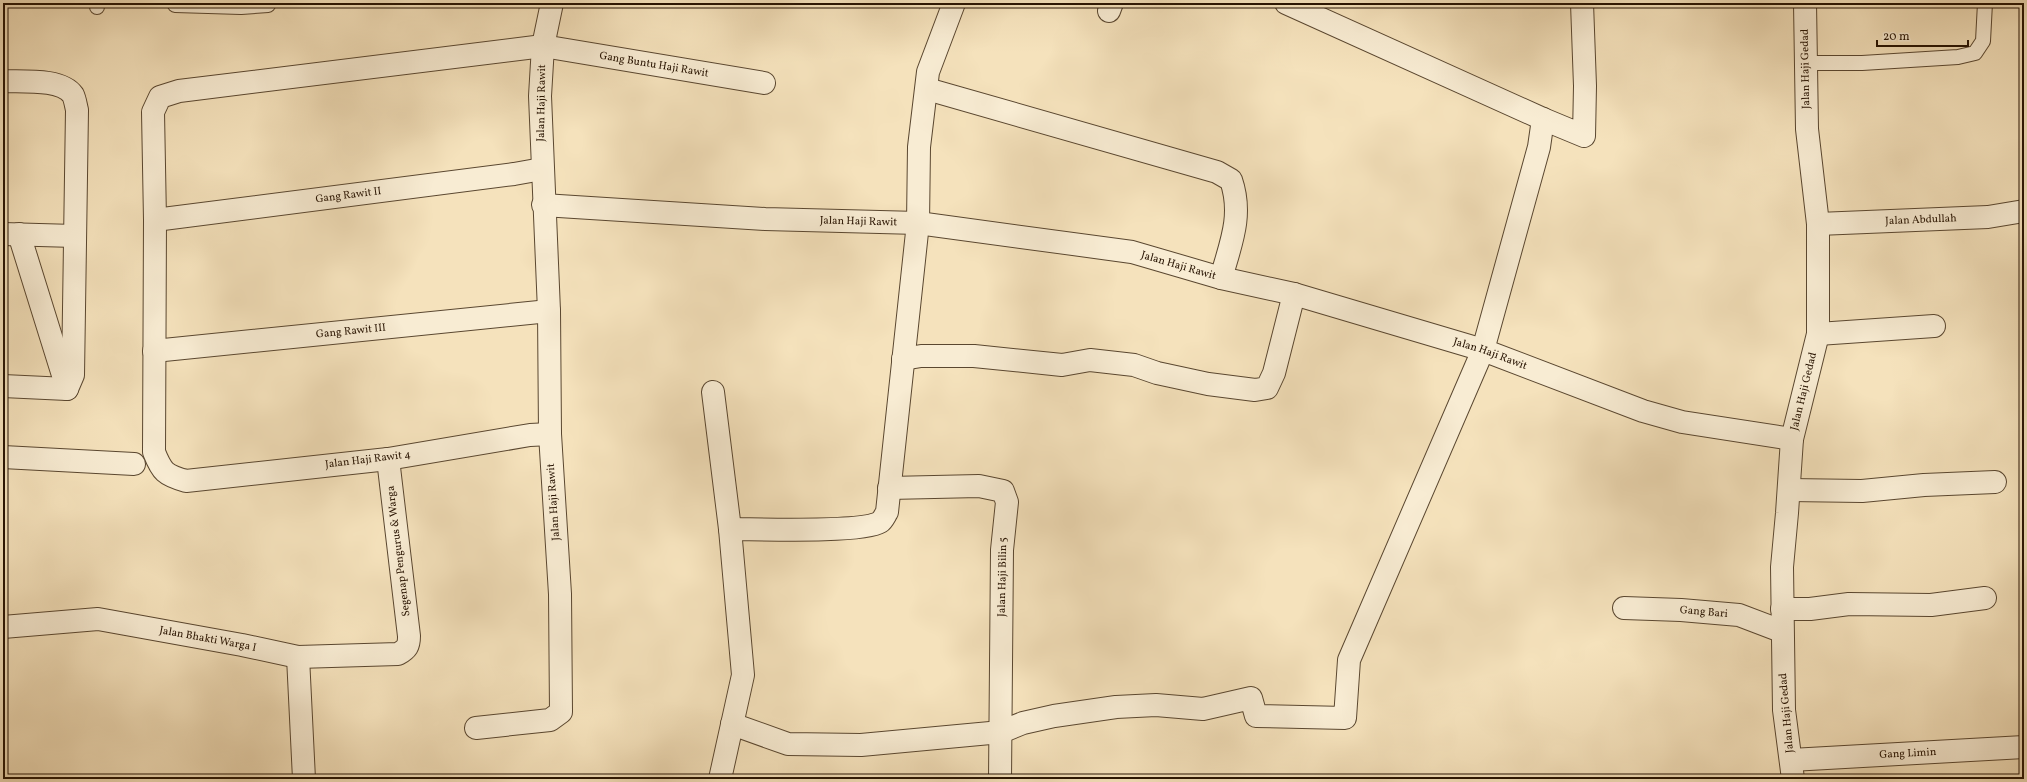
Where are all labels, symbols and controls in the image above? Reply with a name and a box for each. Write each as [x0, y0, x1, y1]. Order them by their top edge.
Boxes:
scale bar [1877, 22, 1968, 48]
street label: Jalan Haji Gedad [1798, 29, 1814, 109]
text: 20 m [1883, 29, 1910, 45]
street label: Gang Buntu Haji Rawit [598, 48, 710, 81]
street label: Jalan Haji Rawit [534, 64, 550, 142]
street label: Gang Rawit II [315, 184, 382, 207]
street label: Jalan Abdullah [1885, 211, 1957, 229]
street label: Jalan Haji Rawit [820, 213, 898, 230]
street label: Jalan Haji Rawit [1139, 248, 1218, 284]
street label: Gang Rawit III [315, 320, 387, 342]
street label: Jalan Haji Rawit [1451, 334, 1529, 374]
street label: Jalan Haji Gedad [1787, 351, 1821, 432]
street label: Jalan Haji Rawit 4 [324, 447, 412, 473]
street label: Jalan Haji Rawit [544, 463, 564, 541]
street label: Segenap Pengurus & Warga [383, 484, 414, 617]
street label: Jalan Haji Bilin 5 [995, 537, 1011, 617]
street label: Gang Bari [1679, 602, 1729, 622]
street label: Jalan Bhakti Warga I [158, 623, 258, 655]
street label: Jalan Haji Gedad [1776, 672, 1798, 754]
street label: Gang Limin [1879, 744, 1937, 763]

